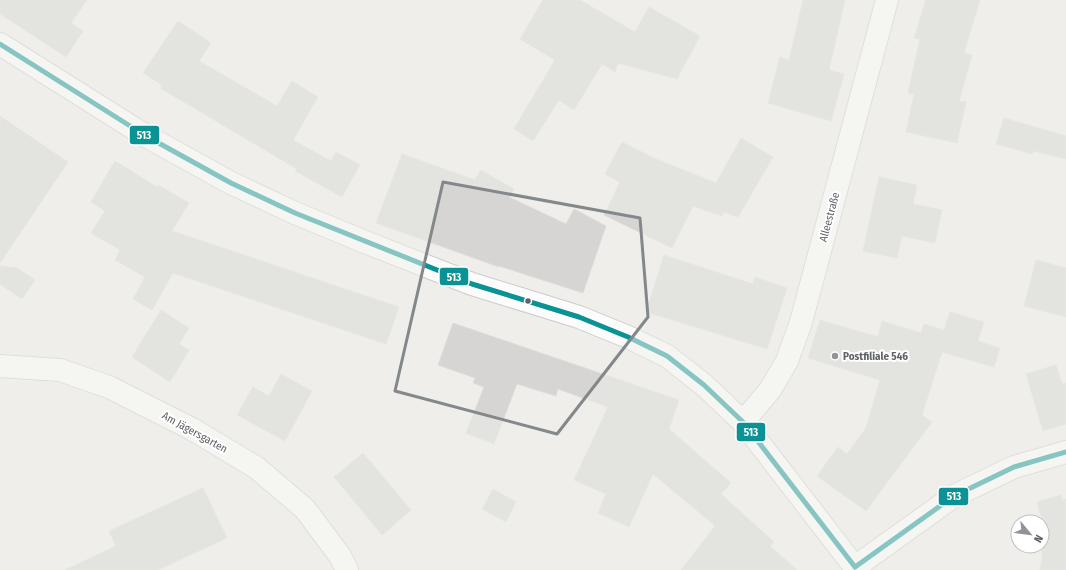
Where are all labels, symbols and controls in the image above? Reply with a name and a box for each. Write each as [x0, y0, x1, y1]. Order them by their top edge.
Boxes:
line badge: 513 [129, 125, 160, 145]
text: 513 [137, 129, 151, 142]
street label: Alleestraße [817, 191, 842, 243]
line badge: 513 [439, 267, 469, 286]
text: 513 [447, 271, 461, 284]
unlabelled marker [523, 296, 533, 306]
place label: Postfiliale 546 [843, 350, 908, 363]
marker: Postfiliale 546 [830, 351, 840, 361]
street label: Am Jägersgarten [160, 409, 230, 456]
line badge: 513 [736, 422, 766, 442]
text: 513 [744, 426, 758, 439]
line badge: 513 [938, 487, 969, 506]
text: 513 [947, 490, 961, 503]
north arrow [1010, 514, 1050, 554]
text: N [1031, 533, 1046, 545]

